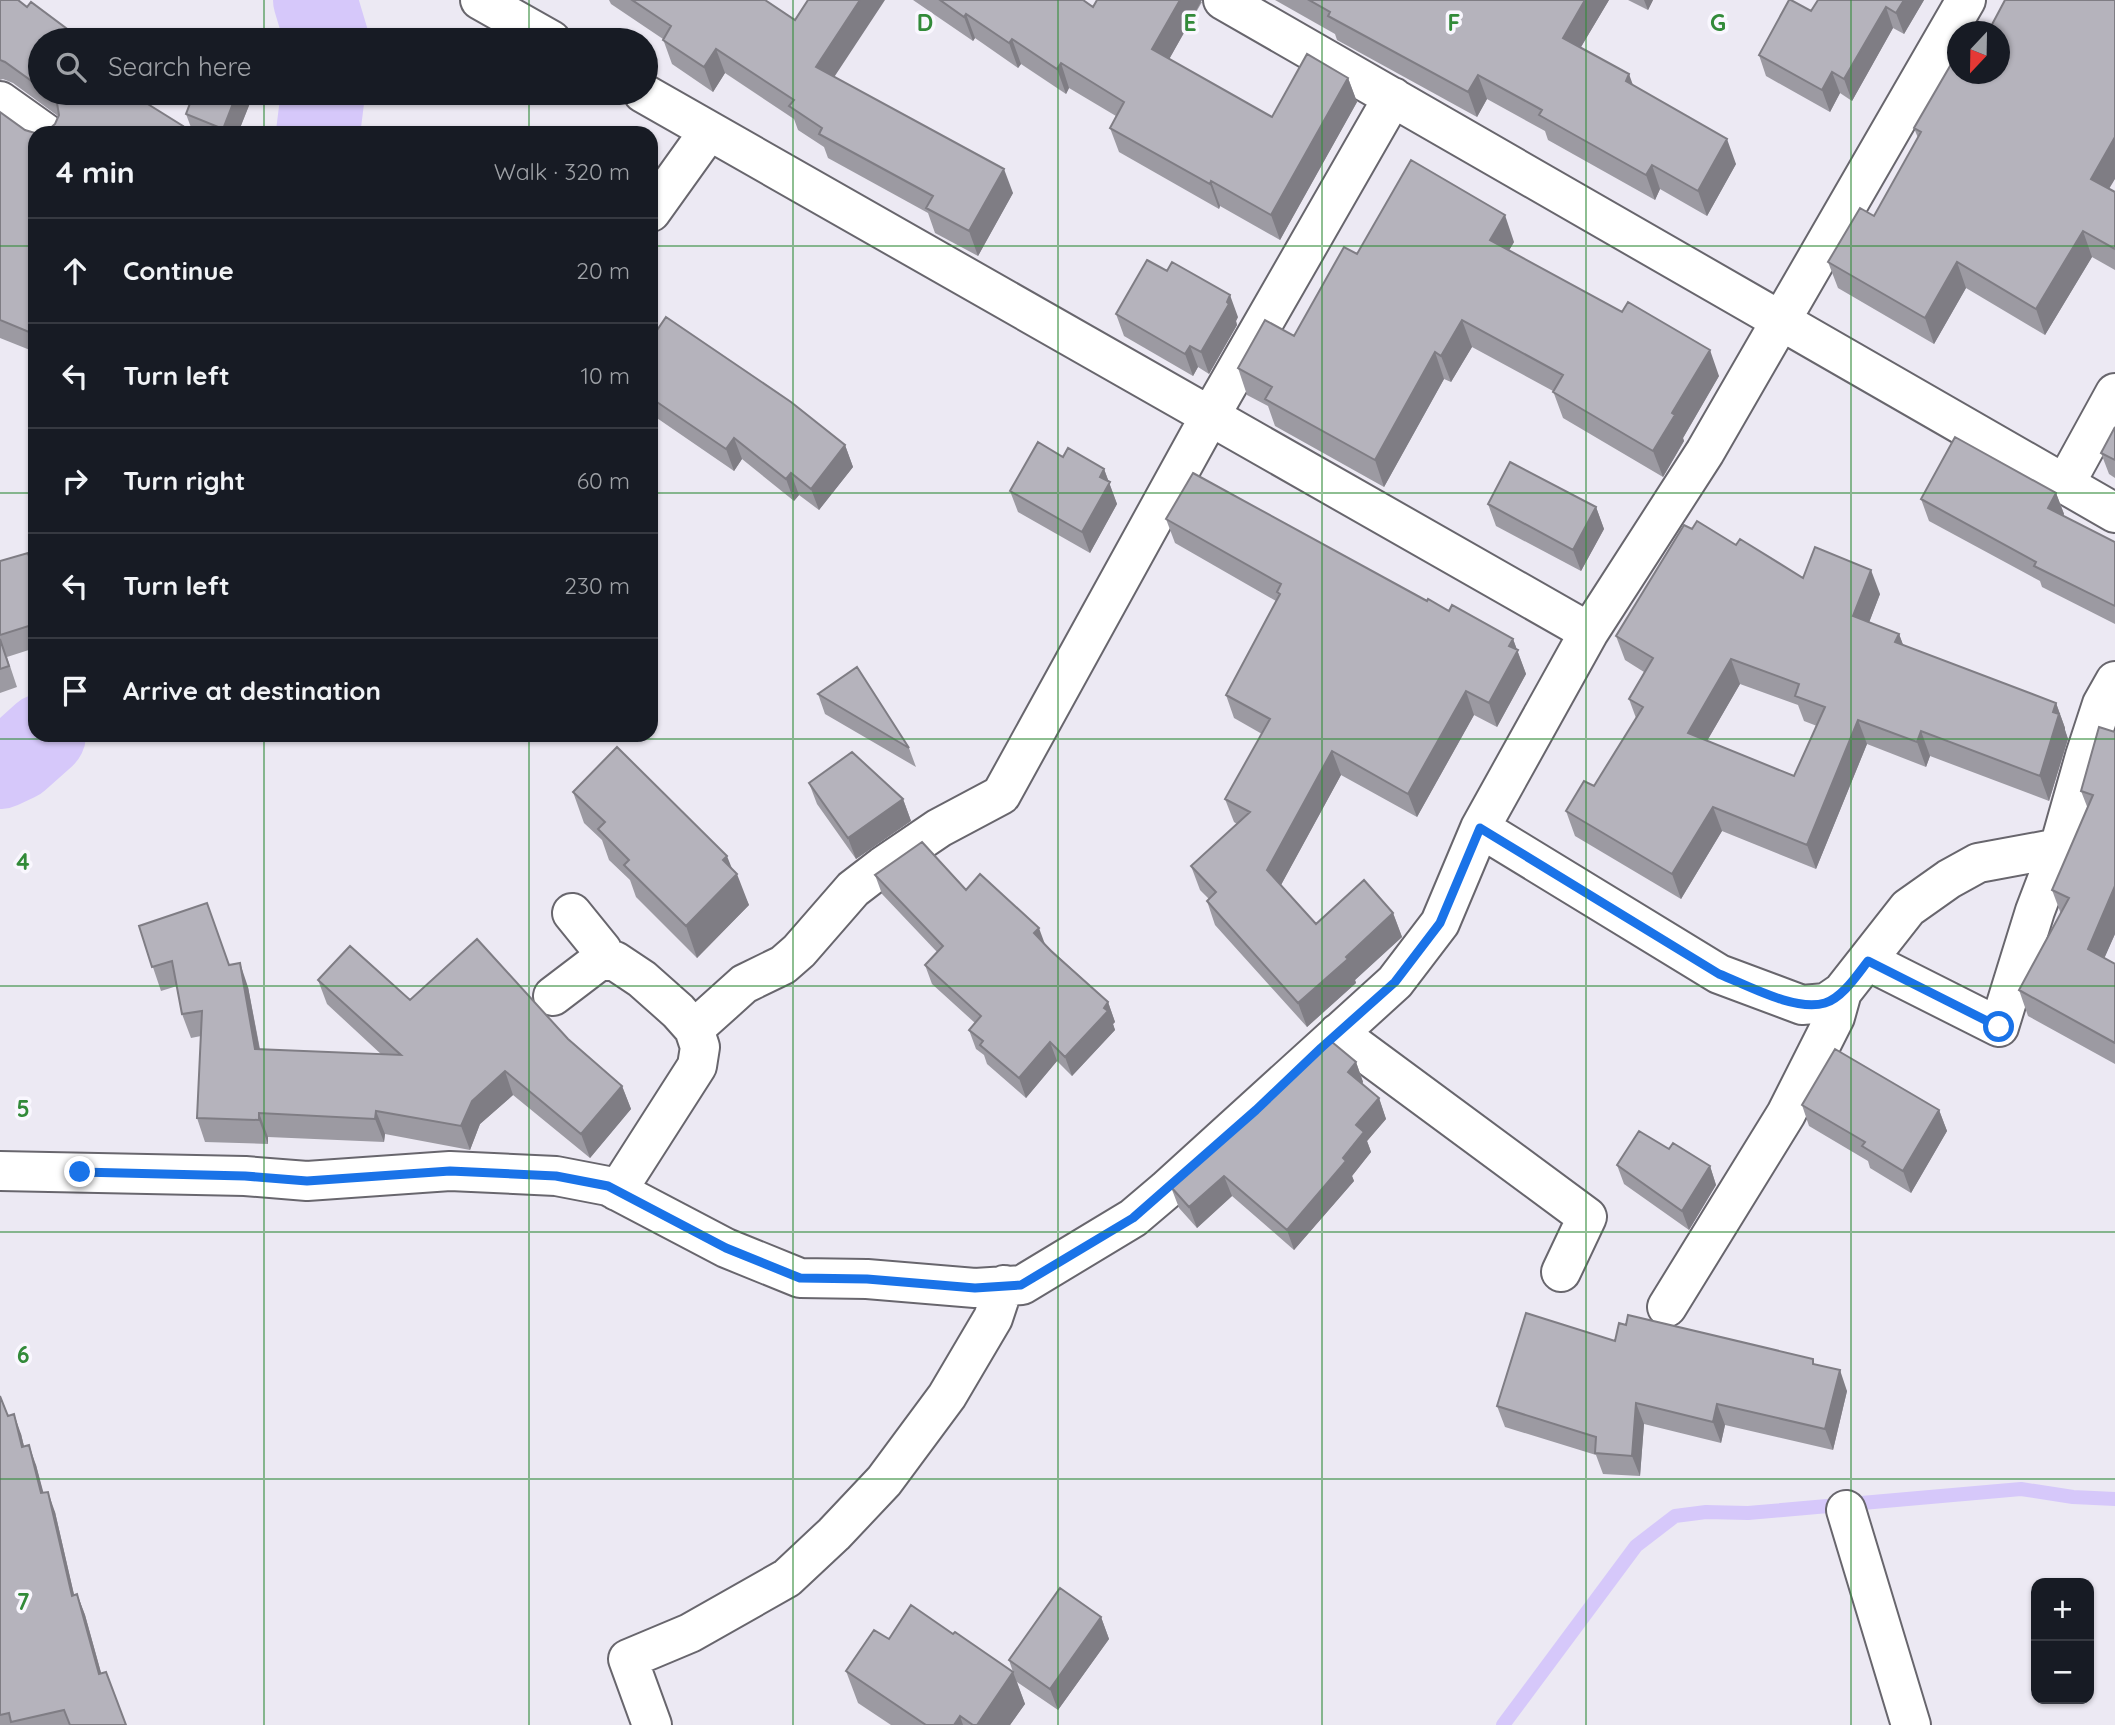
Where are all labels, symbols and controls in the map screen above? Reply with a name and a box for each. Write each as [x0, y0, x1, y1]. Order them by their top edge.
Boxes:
text: D [917, 8, 933, 37]
text: E [1183, 8, 1197, 37]
text: F [1448, 8, 1460, 37]
text: G [1710, 8, 1726, 37]
north arrow [1947, 21, 2010, 84]
search box [28, 28, 658, 105]
icon: search [52, 48, 90, 86]
text: Search here [108, 50, 252, 83]
text: 4 min [56, 153, 135, 191]
text: Walk · 320 m [494, 157, 630, 186]
icon: ahead [56, 252, 94, 290]
text: Continue [123, 254, 234, 287]
text: 20 m [576, 256, 630, 285]
icon: left [56, 357, 94, 395]
text: Turn left [123, 359, 230, 392]
text: 10 m [581, 361, 630, 390]
icon: right [56, 462, 94, 500]
text: Turn right [123, 464, 245, 497]
text: 60 m [577, 466, 630, 495]
icon: left [56, 567, 94, 605]
text: Turn left [123, 569, 230, 602]
text: 230 m [564, 571, 630, 600]
icon: arrive [56, 672, 94, 710]
text: Arrive at destination [123, 674, 381, 707]
text: 4 [16, 847, 30, 876]
route start [1983, 1011, 2014, 1042]
text: 5 [16, 1094, 30, 1123]
route end [64, 1156, 95, 1187]
text: 6 [17, 1340, 29, 1369]
map controls [2031, 1578, 2094, 1704]
button: + [2031, 1578, 2094, 1641]
text: 7 [17, 1587, 30, 1616]
button: − [2031, 1641, 2094, 1704]

